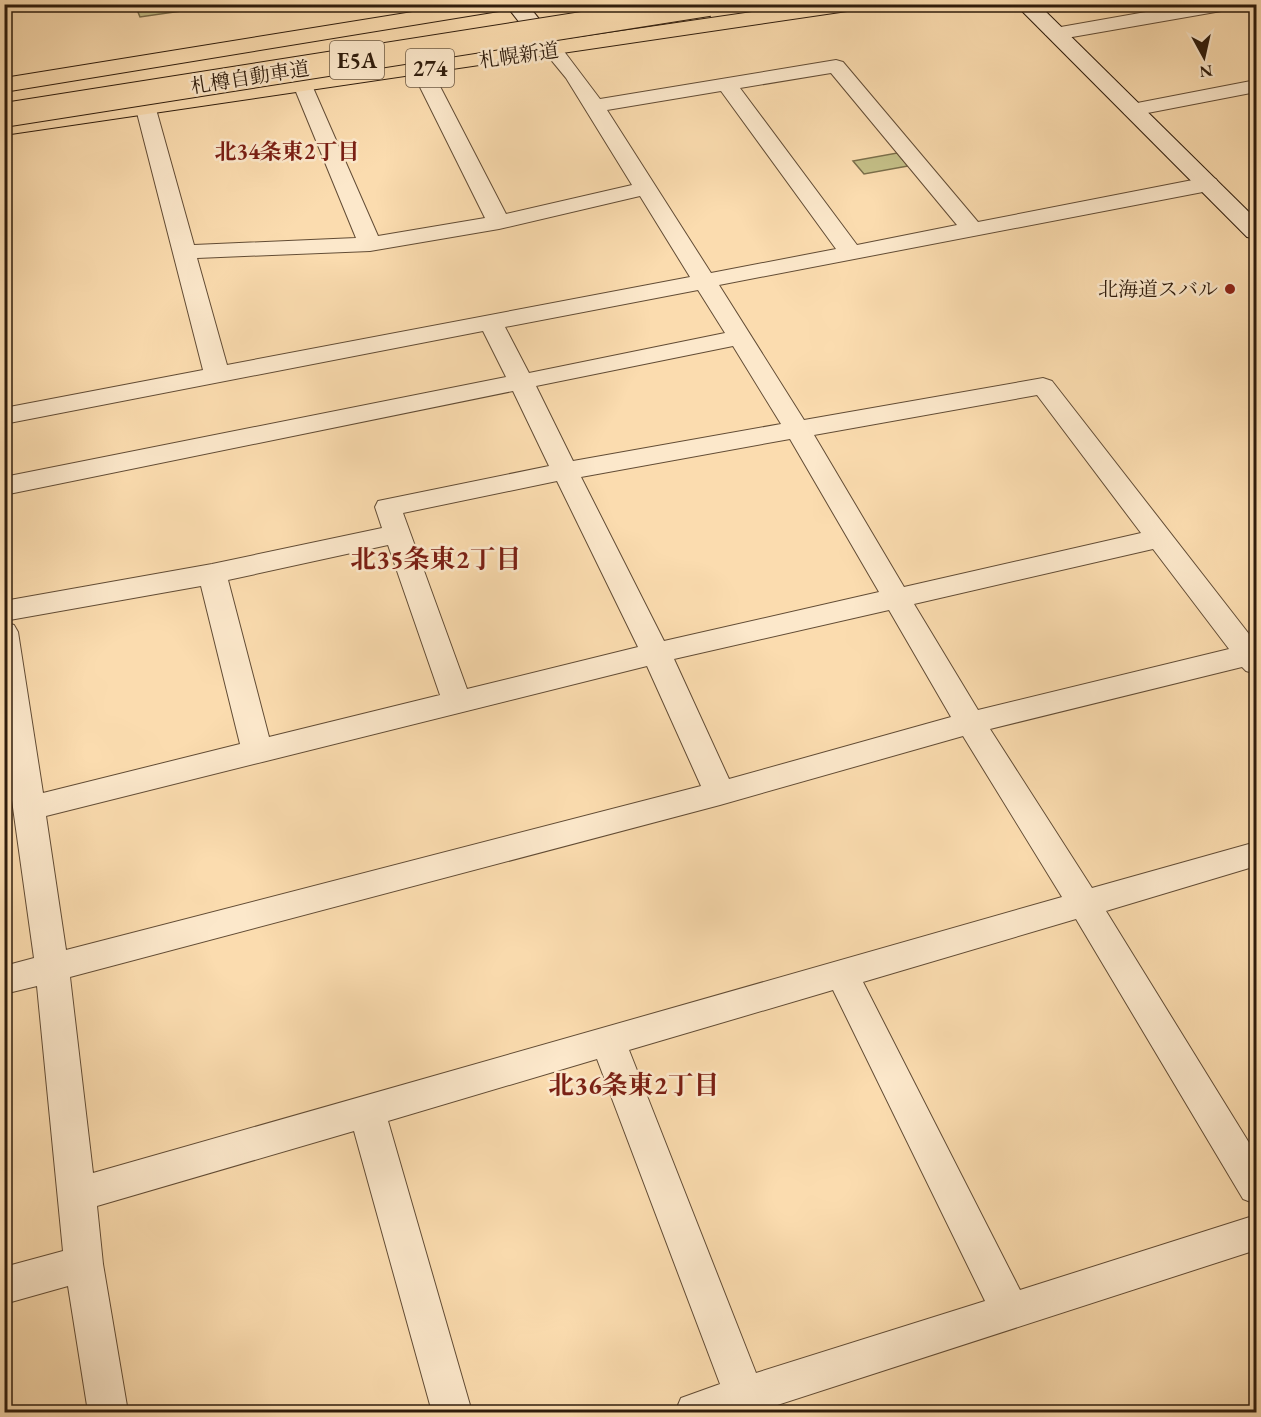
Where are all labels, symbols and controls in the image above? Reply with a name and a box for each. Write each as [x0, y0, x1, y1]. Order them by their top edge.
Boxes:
north arrow [1174, 27, 1234, 87]
street label: 札幌新道 [478, 37, 560, 73]
road number: E5A [330, 41, 384, 79]
road number: 274 [406, 49, 454, 87]
street label: 札樽自動車道 [189, 55, 311, 99]
text: N [1198, 60, 1214, 83]
district label: 北34条東2丁目 [215, 137, 359, 166]
place label: 北海道スバル [1098, 276, 1218, 302]
marker: 北海道スバル [1223, 282, 1237, 296]
district label: 北35条東2丁目 [350, 542, 522, 576]
district label: 北36条東2丁目 [548, 1068, 720, 1102]

